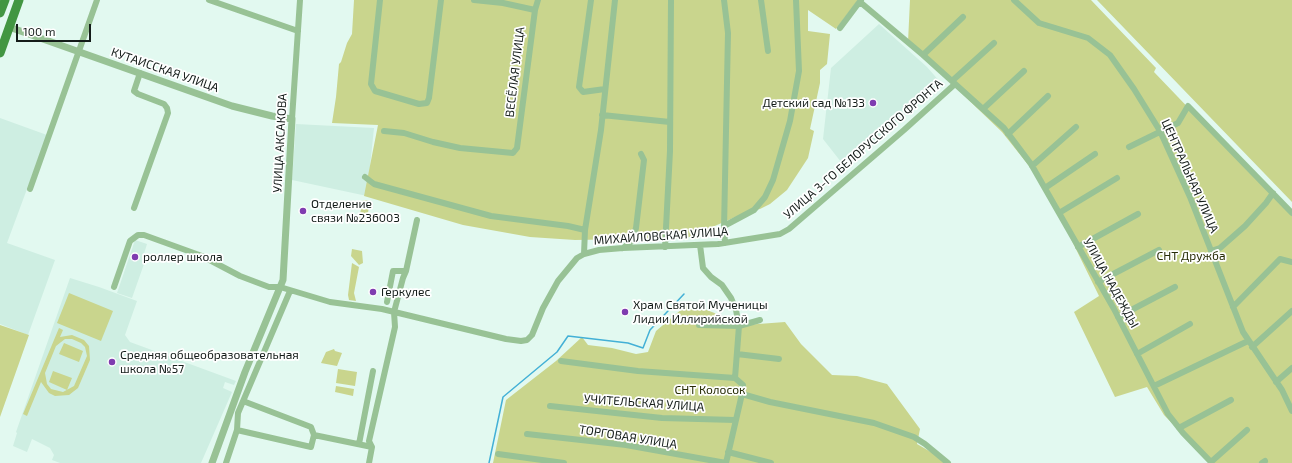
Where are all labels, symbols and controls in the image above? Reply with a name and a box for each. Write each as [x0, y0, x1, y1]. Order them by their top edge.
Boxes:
scale bar [18, 16, 93, 42]
text: 100 m [23, 24, 55, 38]
street label: ВЕСЁЛАЯ УЛИЦА [502, 26, 528, 118]
street label: КУТАИССКАЯ УЛИЦА [109, 45, 221, 95]
street label: УЛИЦА 3-ГО БЕЛОРУССКОГО ФРОНТА [781, 76, 945, 222]
street label: УЛИЦА АКСАКОВА [270, 93, 290, 193]
place label: Детский сад №133 [762, 96, 865, 110]
marker: Детский сад №133 [868, 98, 878, 108]
street label: ЦЕНТРАЛЬНАЯ УЛИЦА [1158, 117, 1222, 235]
place label: Отделение связи №236003 [311, 197, 400, 225]
marker: Отделение связи №236003 [298, 206, 308, 216]
street label: МИХАЙЛОВСКАЯ УЛИЦА [593, 224, 729, 248]
street label: УЛИЦА НАДЕЖДЫ [1080, 235, 1142, 331]
park label: СНТ Дружба [1156, 249, 1226, 263]
place label: роллер школа [143, 250, 223, 264]
marker: роллер школа [130, 252, 140, 262]
place label: Геркулес [381, 285, 430, 299]
marker: Геркулес [368, 287, 378, 297]
place label: Храм Святой Мученицы Лидии Иллирийской [633, 298, 768, 326]
marker: Храм Святой Мученицы Лидии Иллирийской [620, 307, 630, 317]
place label: Средняя общеобразовательная школа №57 [120, 348, 299, 376]
marker: Средняя общеобразовательная школа №57 [107, 357, 117, 367]
park label: СНТ Колосок [674, 383, 746, 397]
street label: УЧИТЕЛЬСКАЯ УЛИЦА [583, 392, 705, 414]
street label: ТОРГОВАЯ УЛИЦА [578, 422, 678, 452]

